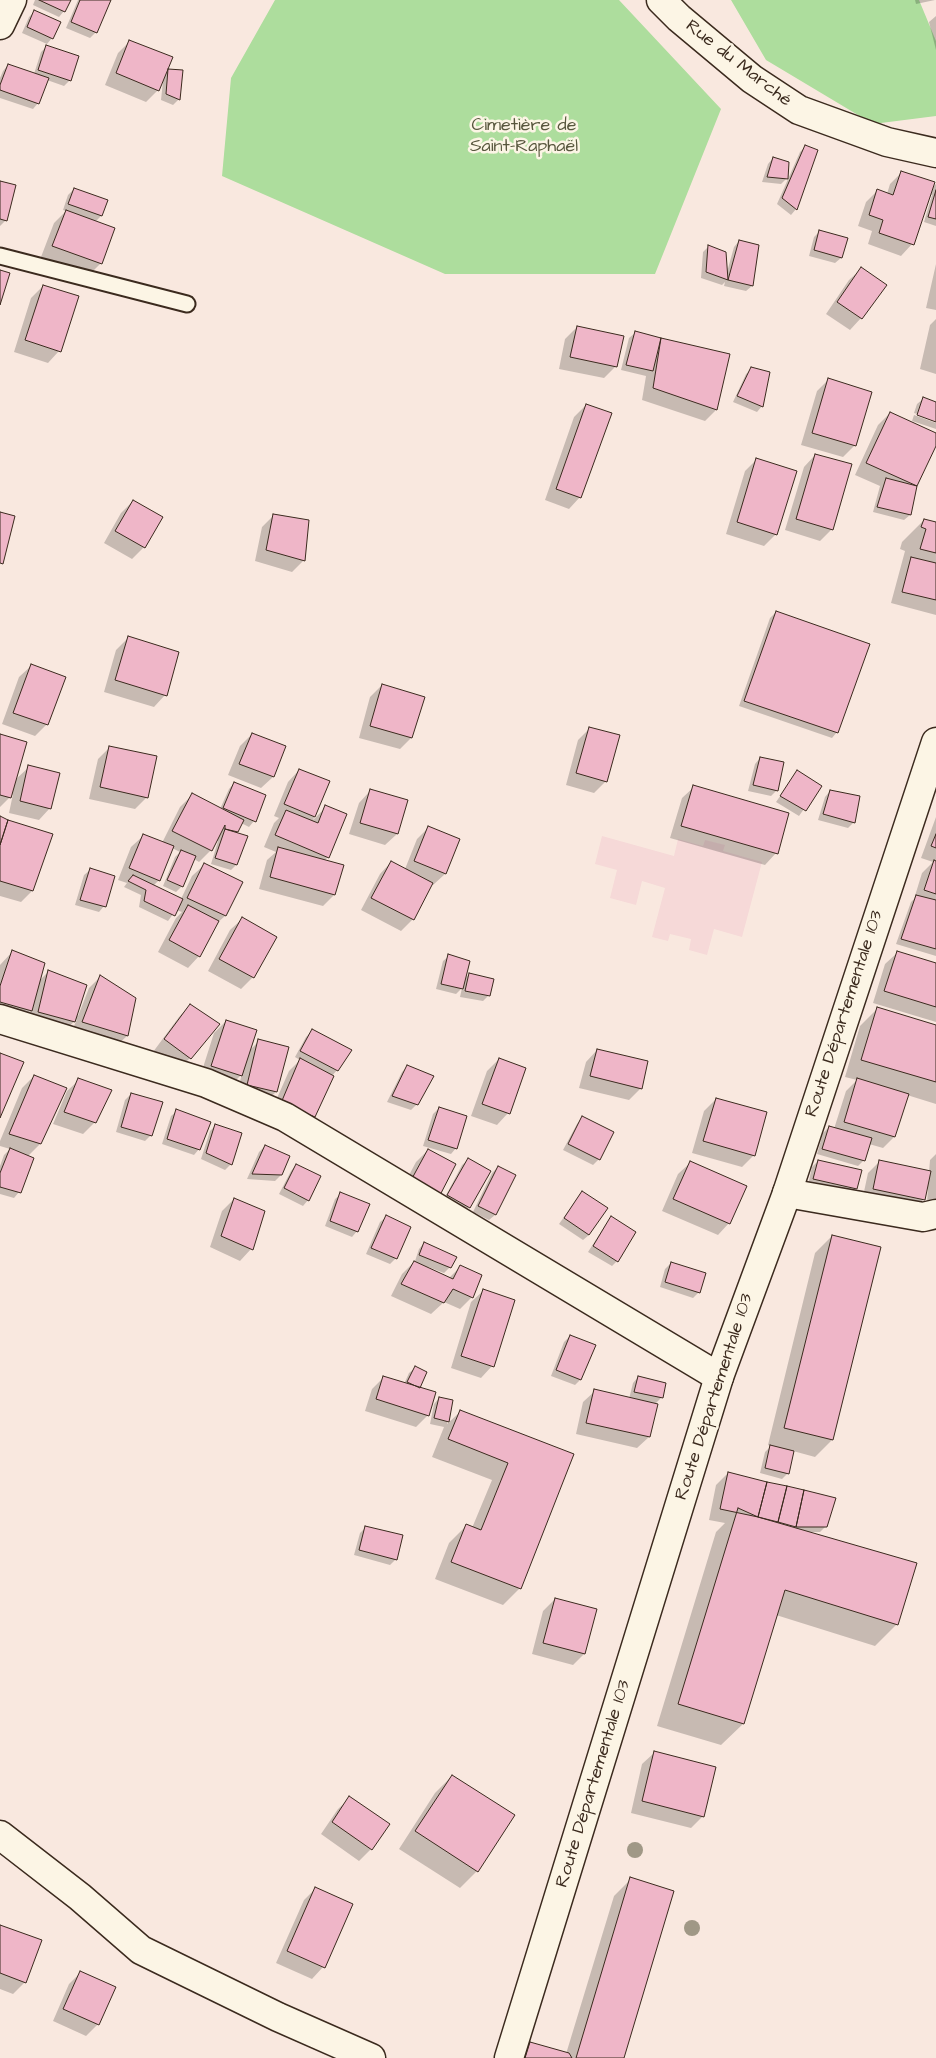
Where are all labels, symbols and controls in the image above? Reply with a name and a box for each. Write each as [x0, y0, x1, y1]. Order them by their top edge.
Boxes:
street label: Rue du Marché [681, 16, 795, 112]
park label: Cimetière de Saint-Raphaël [470, 115, 578, 158]
street label: Route Départementale 103 [801, 908, 889, 1120]
street label: Route Départementale 103 [671, 1291, 759, 1503]
street label: Route Départementale 103 [552, 1678, 636, 1890]

